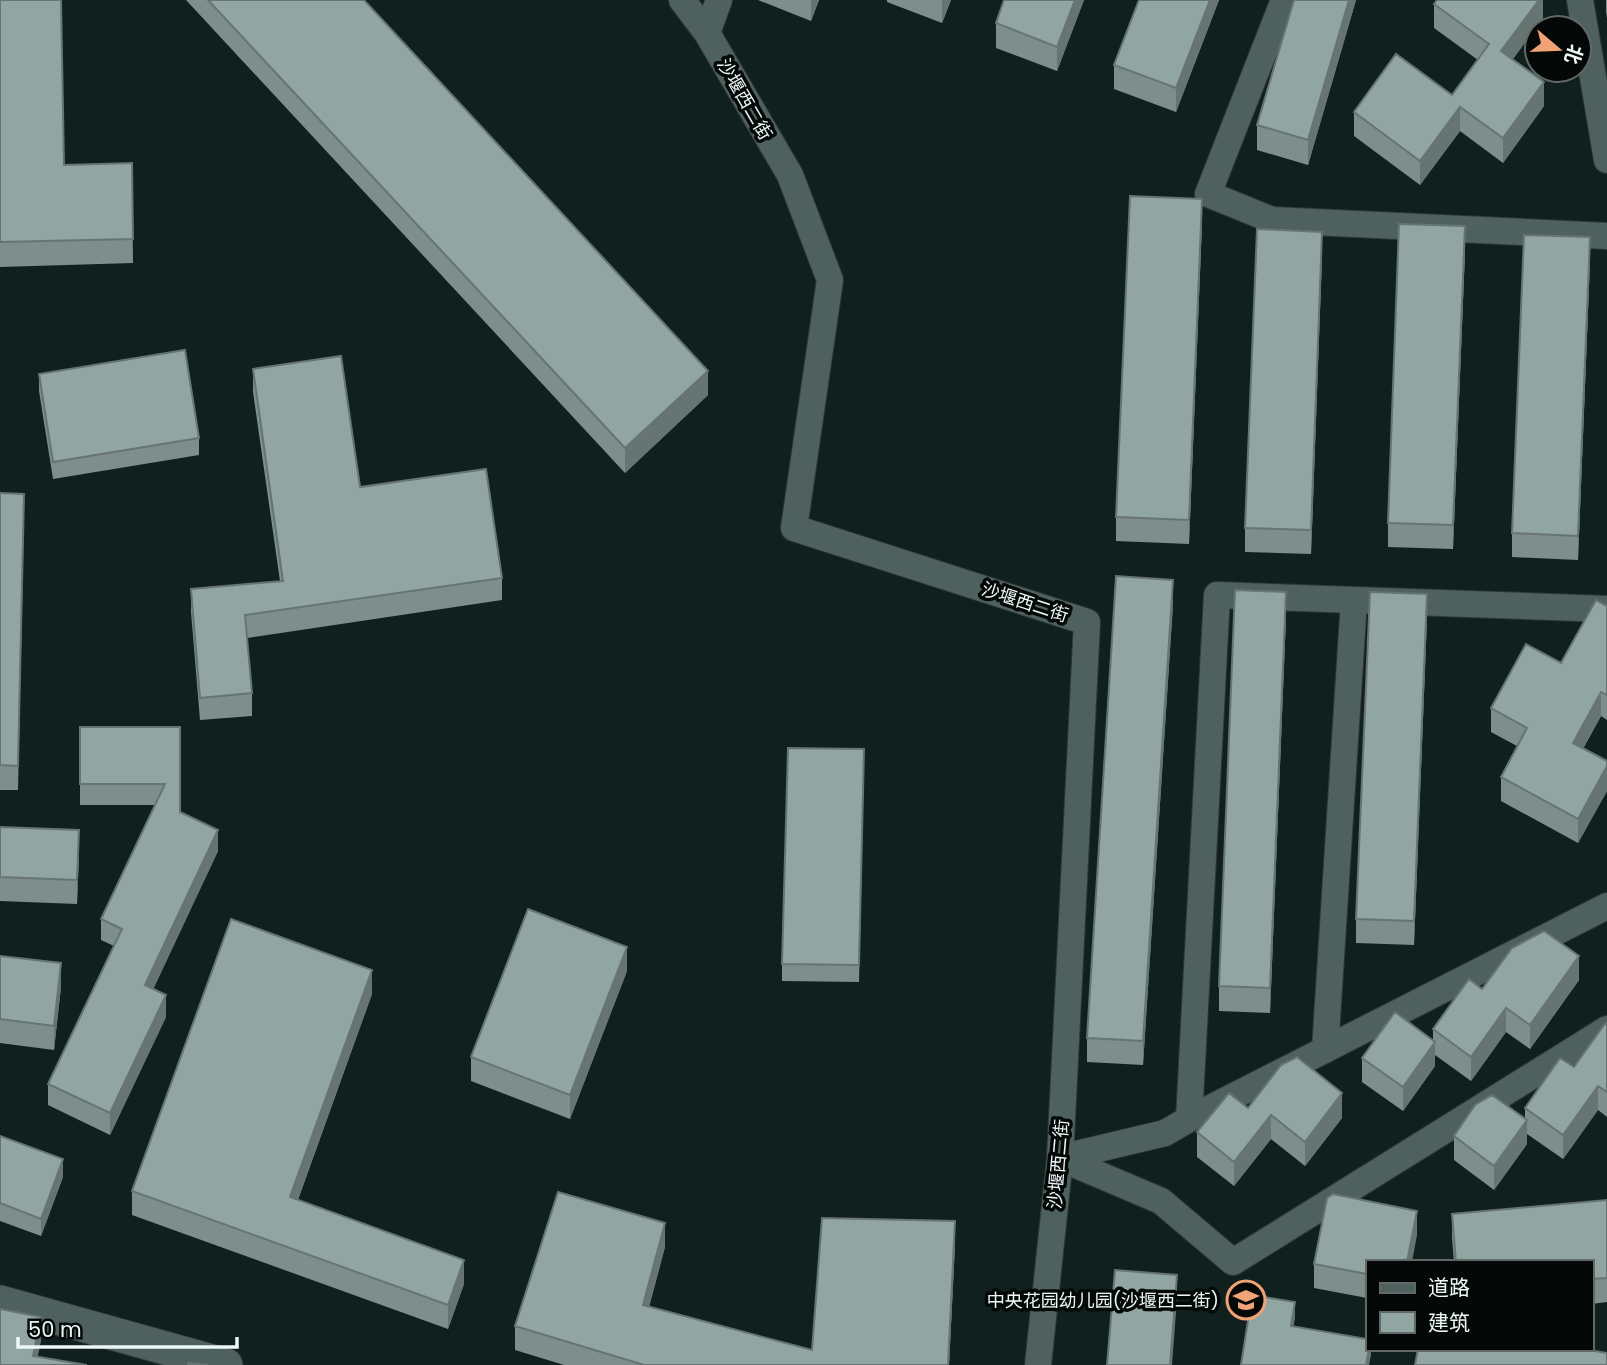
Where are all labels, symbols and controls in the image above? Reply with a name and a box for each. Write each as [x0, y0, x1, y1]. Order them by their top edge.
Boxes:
north arrow [1523, 14, 1593, 84]
text: 北 [1558, 41, 1589, 68]
street label: 沙堰西二街 [712, 54, 778, 144]
street label: 沙堰西二街 [978, 576, 1072, 628]
street label: 沙堰西二街 [1042, 1118, 1074, 1210]
legend [1366, 1260, 1593, 1351]
text: 道路 [1428, 1273, 1470, 1302]
school or university icon: 中央花园幼儿园(沙堰西二街) [1225, 1279, 1267, 1321]
place label: 中央花园幼儿园(沙堰西二街) [987, 1288, 1219, 1313]
scale bar [18, 1306, 236, 1350]
text: 建筑 [1428, 1308, 1470, 1337]
text: 50 m [28, 1315, 82, 1344]

